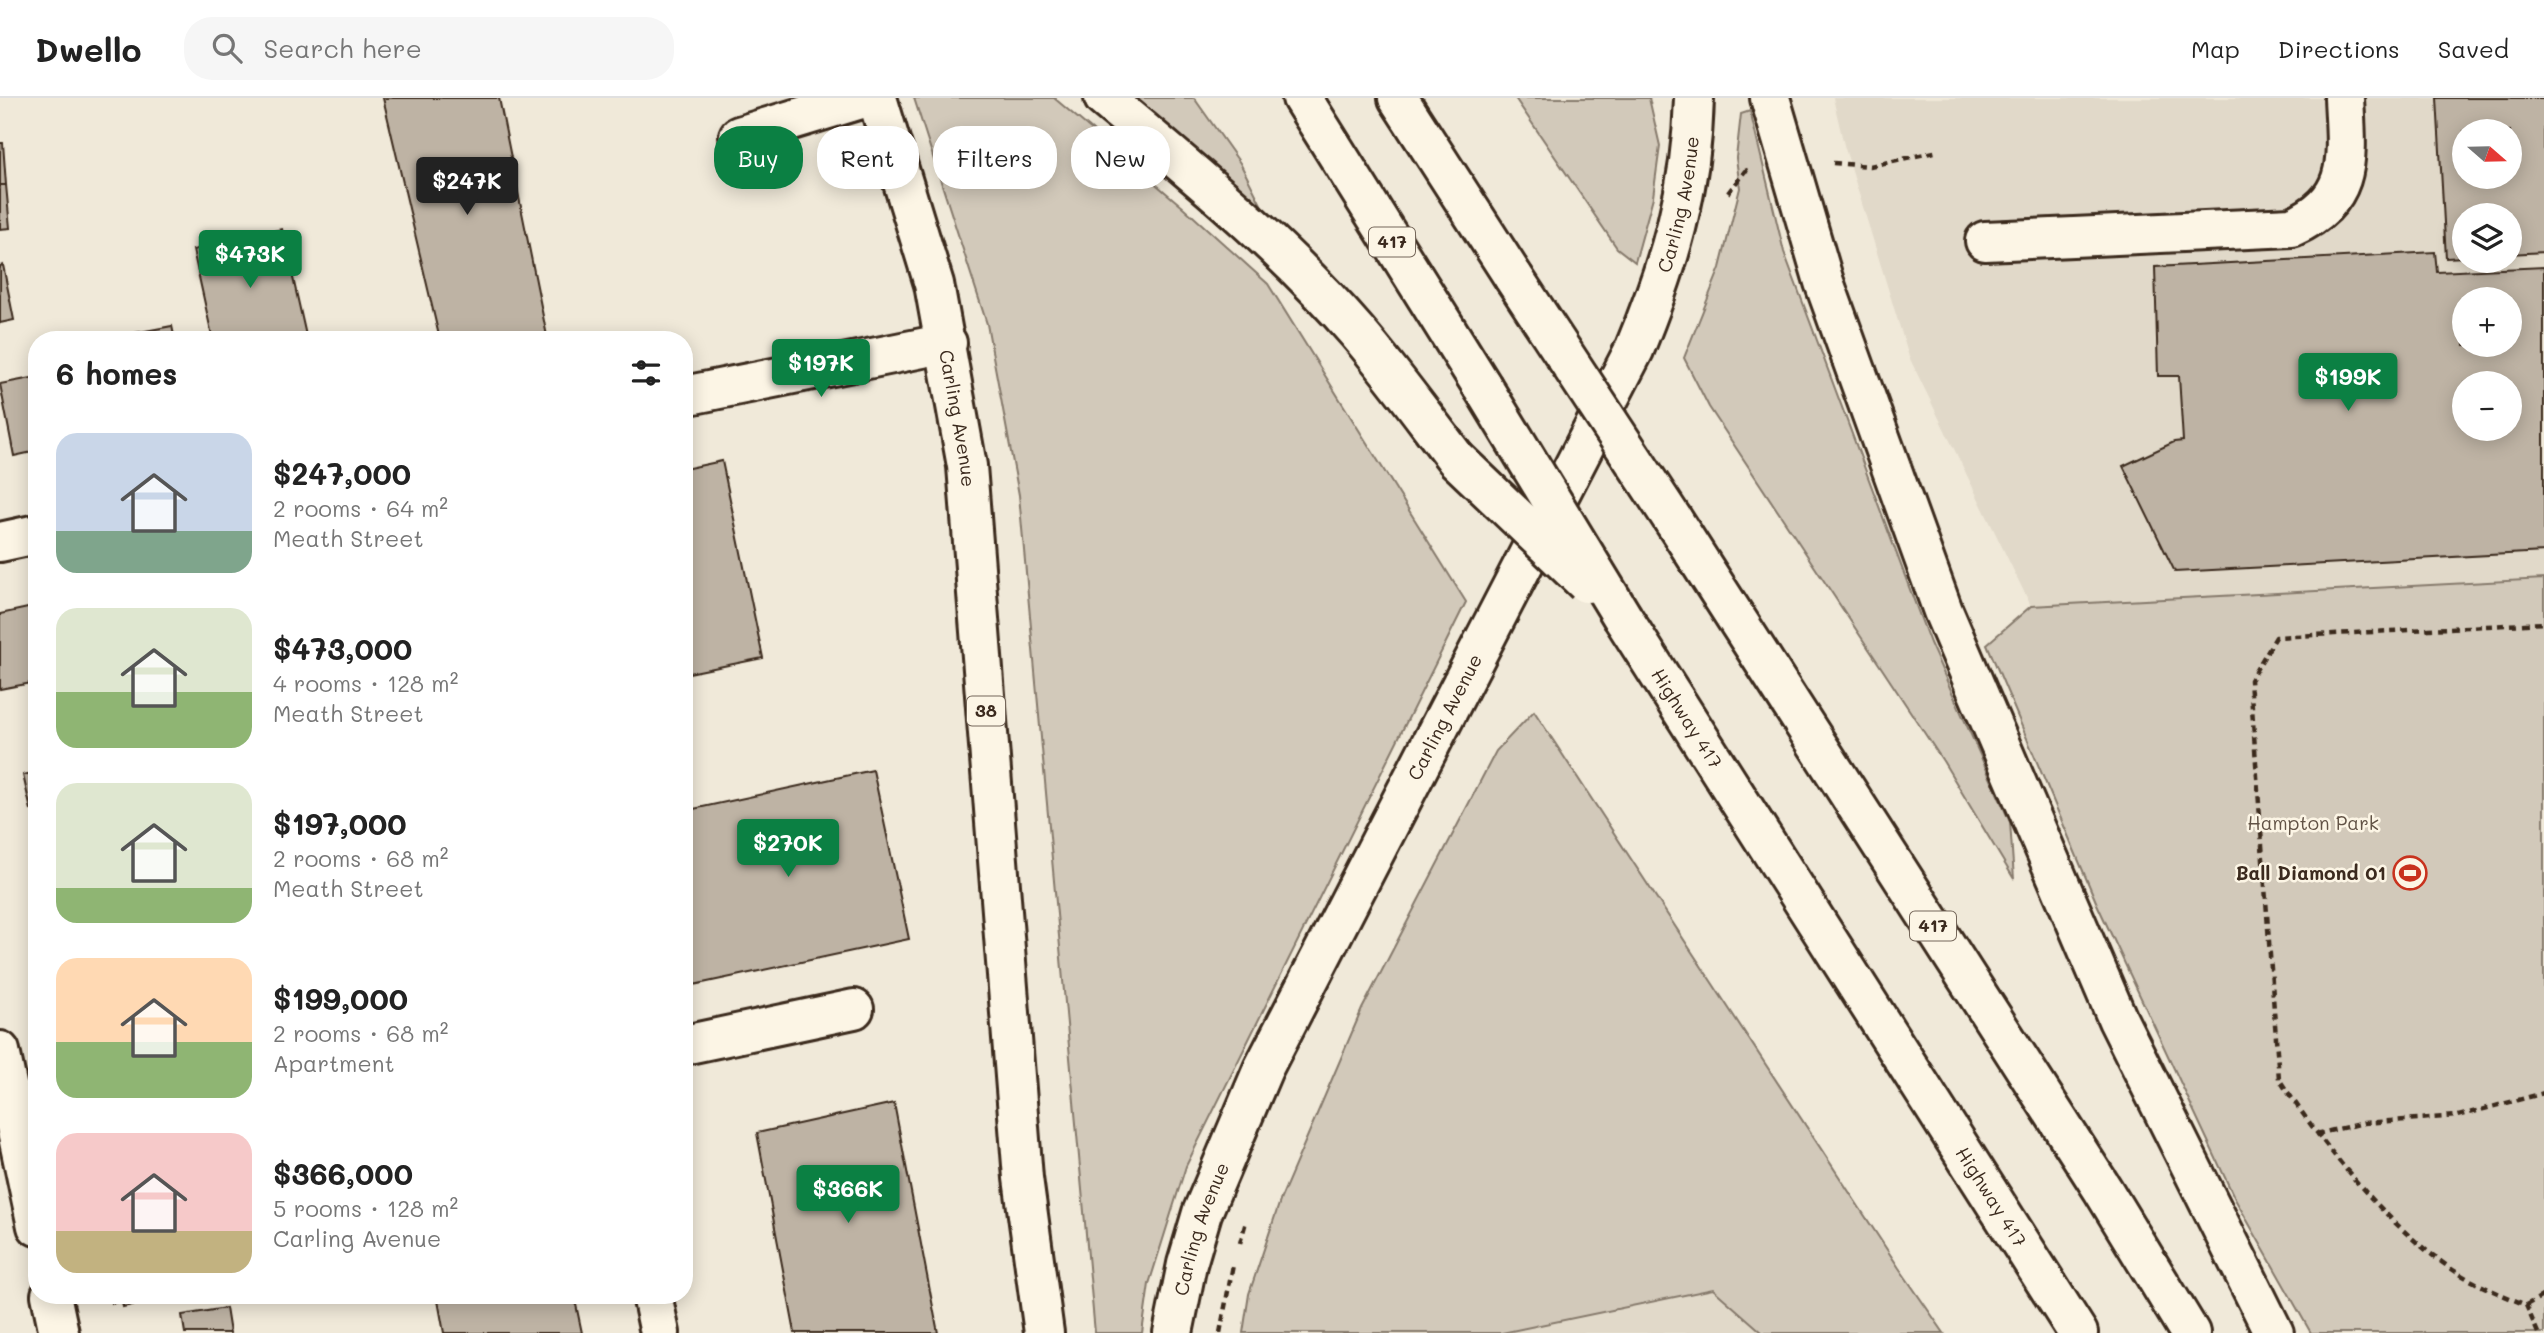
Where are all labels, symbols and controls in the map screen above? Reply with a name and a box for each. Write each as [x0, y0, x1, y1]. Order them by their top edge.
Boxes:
search box [184, 17, 674, 80]
text: Dwello [35, 27, 142, 70]
icon: search [208, 29, 246, 67]
text: Search here [264, 31, 422, 65]
text: Map [2191, 33, 2240, 64]
text: Directions [2278, 33, 2400, 64]
text: Saved [2438, 33, 2509, 64]
north arrow [2452, 119, 2522, 189]
map controls [2452, 119, 2522, 441]
chip: Buy [714, 126, 803, 189]
chip: Rent [817, 126, 919, 189]
chip: Filters [933, 126, 1057, 189]
chip: New [1071, 126, 1170, 189]
street label: Carling Avenue [1651, 135, 1704, 275]
pin: $247K [418, 158, 516, 217]
text: $247K [432, 165, 502, 195]
button: layers [2452, 203, 2522, 273]
road number: 417 [1369, 228, 1415, 257]
pin: $473K [201, 230, 299, 290]
text: $473K [215, 238, 285, 268]
button: + [2452, 287, 2522, 357]
pin: $197K [772, 340, 870, 399]
text: $197K [788, 347, 854, 377]
street label: Carling Avenue [934, 348, 982, 488]
text: 6 homes [56, 353, 177, 393]
icon: filters [627, 354, 665, 392]
pin: $199K [2299, 354, 2397, 413]
text: $199K [2314, 361, 2382, 391]
button: − [2452, 371, 2522, 441]
text: $247,000 [273, 453, 411, 493]
icon: home [112, 461, 196, 545]
text: 2 rooms · 64 m² [273, 493, 448, 523]
text: Meath Street [273, 523, 424, 553]
text: $473,000 [273, 628, 412, 668]
icon: home [112, 636, 196, 720]
street label: Carling Avenue [1401, 649, 1487, 784]
street label: Highway 417 [1646, 663, 1728, 773]
text: 4 rooms · 128 m² [273, 668, 458, 698]
road number: 38 [967, 696, 1005, 726]
text: Meath Street [273, 698, 424, 728]
text: $197,000 [273, 803, 407, 843]
park label: Hampton Park [2247, 810, 2379, 835]
icon: home [112, 811, 196, 895]
pin: $270K [739, 820, 837, 879]
text: $270K [753, 827, 823, 857]
text: 2 rooms · 68 m² [273, 843, 448, 873]
sports icon: Ball Diamond 01 [2391, 854, 2429, 892]
place label: Ball Diamond 01 [2236, 860, 2386, 885]
text: Meath Street [273, 873, 424, 903]
road number: 417 [1910, 912, 1956, 940]
text: $199,000 [273, 978, 408, 1018]
icon: home [112, 986, 196, 1070]
text: 2 rooms · 68 m² [273, 1018, 448, 1048]
text: Apartment [273, 1048, 395, 1078]
street label: Highway 417 [1951, 1142, 2033, 1251]
text: $366,000 [273, 1153, 413, 1193]
street label: Carling Avenue [1168, 1158, 1234, 1298]
icon: home [112, 1161, 196, 1245]
pin: $366K [799, 1166, 897, 1225]
text: $366K [813, 1173, 883, 1203]
text: 5 rooms · 128 m² [273, 1193, 458, 1223]
text: Carling Avenue [273, 1223, 441, 1253]

